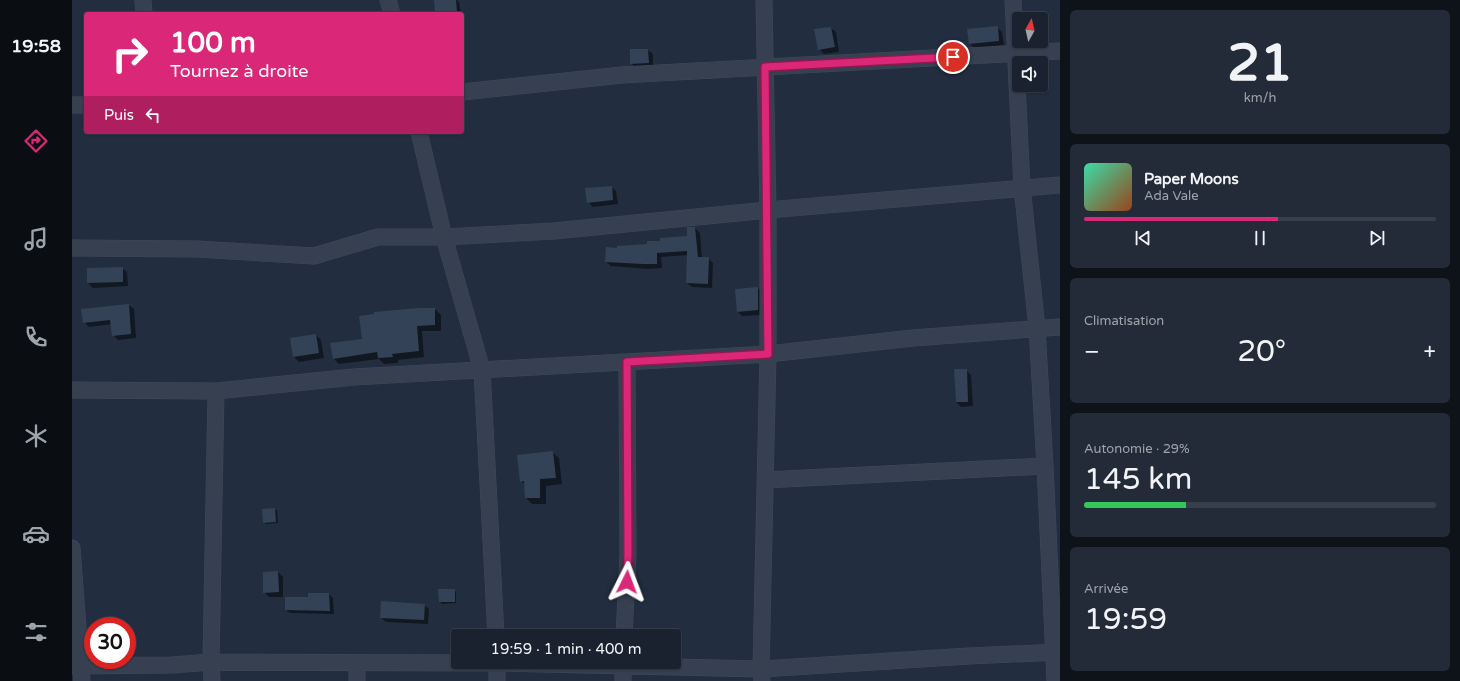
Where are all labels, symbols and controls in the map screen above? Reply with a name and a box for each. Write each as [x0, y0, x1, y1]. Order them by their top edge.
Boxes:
north arrow [1012, 12, 1048, 48]
map controls [1012, 12, 1048, 92]
text: 100 m [170, 26, 256, 60]
icon: right [104, 28, 156, 80]
text: 21 [1227, 32, 1293, 95]
text: 19:58 [11, 35, 61, 57]
pin [936, 40, 970, 74]
icon: arrive [942, 46, 964, 68]
button: sound [1012, 56, 1048, 92]
text: Tournez à droite [170, 60, 309, 82]
text: km/h [1244, 90, 1276, 106]
icon: left [142, 104, 164, 126]
text: Puis [104, 106, 134, 124]
icon: directions [22, 127, 50, 155]
text: Paper Moons [1144, 170, 1239, 188]
text: Ada Vale [1144, 188, 1199, 204]
icon: music [22, 225, 50, 253]
icon: previous [1132, 227, 1154, 249]
icon: pause [1249, 227, 1271, 249]
icon: next [1366, 227, 1388, 249]
text: Climatisation [1084, 313, 1164, 329]
icon: phone [22, 323, 50, 351]
text: 20° [1237, 333, 1286, 370]
text: − [1084, 339, 1100, 365]
text: + [1424, 339, 1436, 365]
icon: climate [22, 422, 50, 450]
text: Autonomie · 29% [1084, 441, 1190, 457]
text: 145 km [1084, 461, 1192, 498]
icon: car [22, 520, 50, 548]
position arrow [606, 561, 648, 603]
text: Arrivée [1084, 581, 1128, 597]
text: 19:59 [1084, 601, 1167, 638]
speed limit sign: 30 [84, 617, 136, 669]
icon: filters [22, 618, 50, 646]
text: 19:59 · 1 min · 400 m [491, 640, 641, 658]

